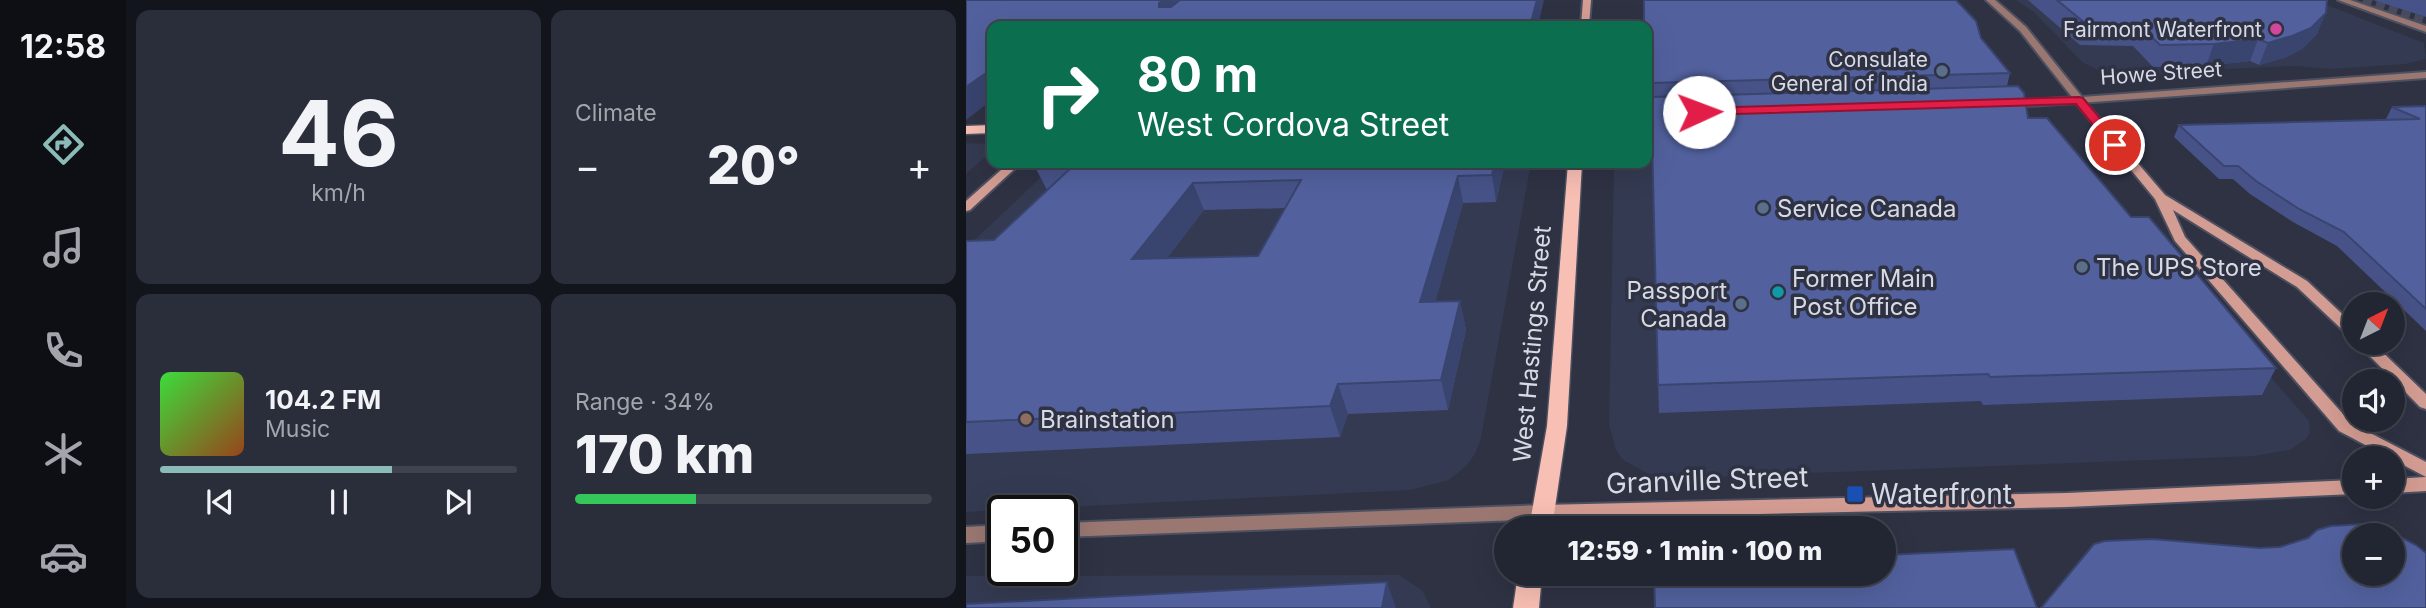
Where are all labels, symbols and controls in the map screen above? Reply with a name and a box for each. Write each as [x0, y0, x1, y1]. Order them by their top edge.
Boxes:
place label: Fairmont Waterfront [2063, 17, 2262, 42]
marker: Fairmont Waterfront [2268, 21, 2284, 37]
text: 12:58 [20, 27, 106, 66]
text: 80 m [1137, 45, 1258, 104]
place label: Consulate General of India [1771, 47, 1928, 96]
icon: right [1022, 49, 1113, 140]
street label: Howe Street [2099, 56, 2223, 90]
marker: Consulate General of India [1934, 63, 1950, 79]
position arrow [1662, 75, 1736, 149]
text: 46 [278, 78, 399, 188]
text: Climate [575, 99, 657, 127]
text: West Cordova Street [1137, 105, 1449, 144]
pin [2085, 115, 2145, 175]
icon: directions [39, 120, 88, 169]
icon: arrive [2096, 126, 2134, 164]
text: 20° [707, 134, 800, 197]
text: − [575, 143, 600, 189]
text: + [907, 143, 932, 189]
text: km/h [311, 179, 366, 207]
place label: Service Canada [1777, 194, 1956, 223]
marker: Service Canada [1755, 200, 1771, 216]
icon: music [39, 223, 88, 272]
street label: West Hastings Street [1507, 224, 1557, 463]
place label: The UPS Store [2096, 253, 2262, 282]
marker: The UPS Store [2074, 259, 2090, 275]
place label: Former Main Post Office [1792, 264, 1935, 321]
place label: Passport Canada [1627, 276, 1727, 333]
marker: Former Main Post Office [1770, 284, 1786, 300]
north arrow [2342, 292, 2404, 355]
map controls [2342, 292, 2405, 586]
marker: Passport Canada [1733, 296, 1749, 312]
icon: phone [39, 326, 88, 375]
button: sound [2342, 369, 2405, 432]
text: 104.2 FM [265, 384, 381, 415]
text: Range · 34% [575, 388, 715, 416]
place label: Brainstation [1040, 405, 1175, 434]
marker: Brainstation [1018, 411, 1034, 427]
text: Music [265, 415, 330, 443]
text: 170 km [575, 423, 754, 486]
icon: climate [39, 429, 88, 478]
button: + [2342, 446, 2405, 509]
street label: Granville Street [1605, 459, 1809, 501]
place label: Waterfront [1871, 477, 2012, 511]
icon: previous [201, 483, 239, 521]
icon: pause [320, 483, 358, 521]
icon: next [439, 483, 477, 521]
marker: Waterfront [1845, 484, 1865, 504]
speed limit sign: 50 [987, 495, 1078, 586]
button: − [2342, 523, 2405, 586]
icon: car [39, 532, 88, 581]
text: 12:59 · 1 min · 100 m [1568, 535, 1822, 566]

